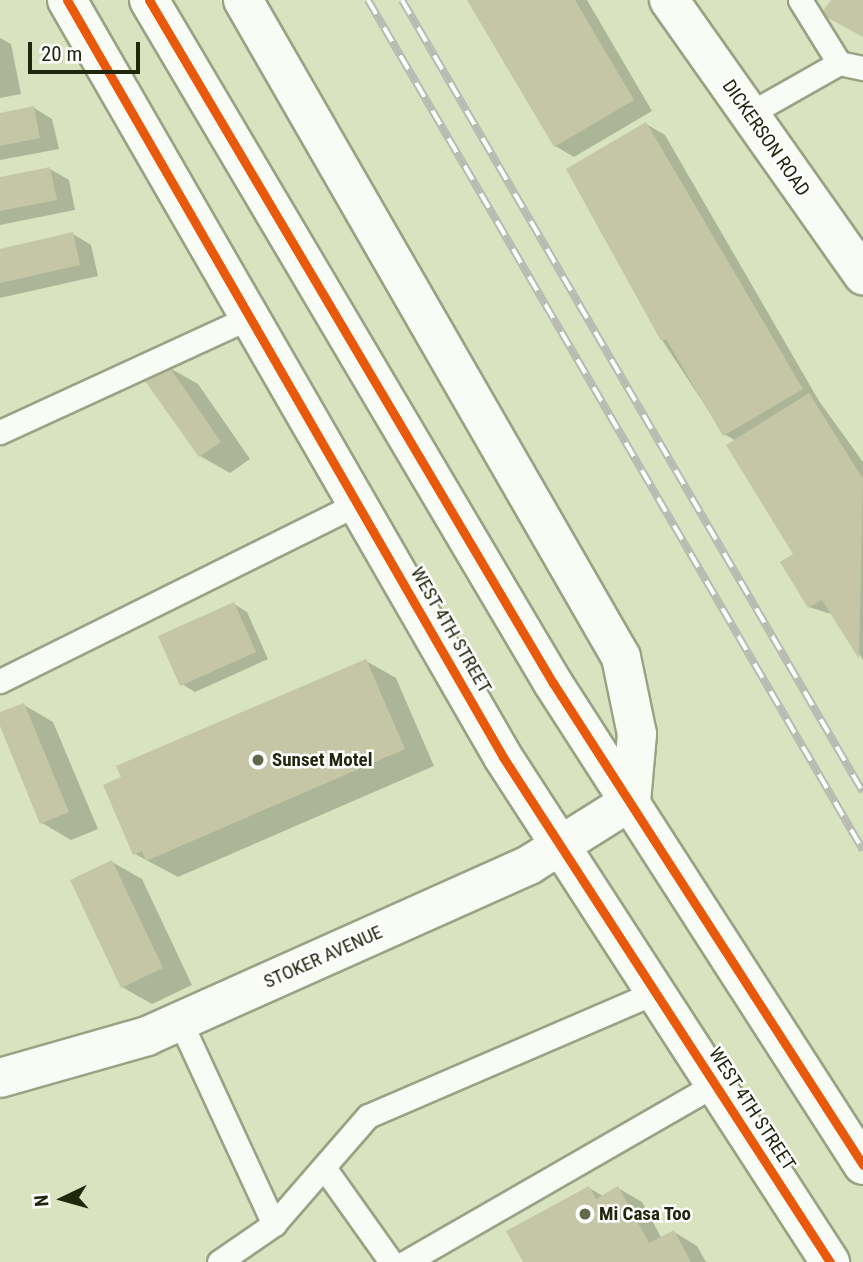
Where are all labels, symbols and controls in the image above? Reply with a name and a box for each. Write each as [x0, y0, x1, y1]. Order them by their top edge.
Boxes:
scale bar [32, 28, 144, 72]
text: 20 m [41, 42, 82, 66]
street label: DICKERSON ROAD [717, 75, 815, 201]
street label: WEST 4TH STREET [406, 563, 496, 697]
place label: Sunset Motel [272, 749, 372, 771]
marker: Sunset Motel [250, 752, 266, 768]
street label: STOKER AVENUE [260, 921, 386, 993]
street label: WEST 4TH STREET [704, 1043, 800, 1175]
north arrow [28, 1164, 98, 1234]
text: N [30, 1194, 54, 1208]
place label: Mi Casa Too [599, 1203, 692, 1225]
marker: Mi Casa Too [577, 1206, 593, 1222]

